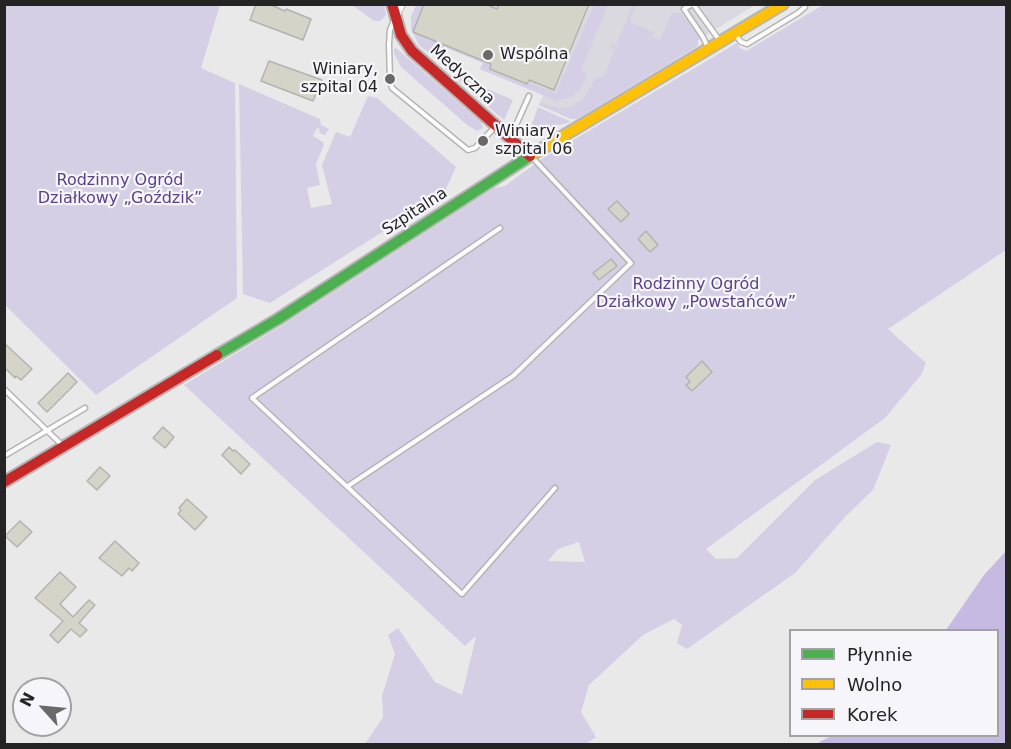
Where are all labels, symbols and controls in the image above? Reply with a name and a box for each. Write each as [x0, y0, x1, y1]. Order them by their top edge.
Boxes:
street label: Medyczna [426, 41, 498, 109]
place label: Wspólna [500, 45, 568, 65]
marker: Wspólna [481, 48, 495, 62]
place label: Winiary, szpital 04 [301, 60, 378, 98]
marker: Winiary, szpital 04 [383, 72, 397, 86]
place label: Winiary, szpital 06 [495, 122, 572, 160]
marker: Winiary, szpital 06 [476, 134, 490, 148]
park label: Rodzinny Ogród Działkowy „Goździk” [38, 171, 202, 209]
street label: Szpitalna [379, 184, 451, 240]
park label: Rodzinny Ogród Działkowy „Powstańców” [596, 275, 796, 313]
legend [789, 629, 999, 737]
text: Płynnie [847, 644, 913, 665]
text: Wolno [847, 674, 902, 695]
north arrow [12, 677, 72, 737]
text: N [16, 689, 39, 710]
text: Korek [847, 704, 897, 725]

